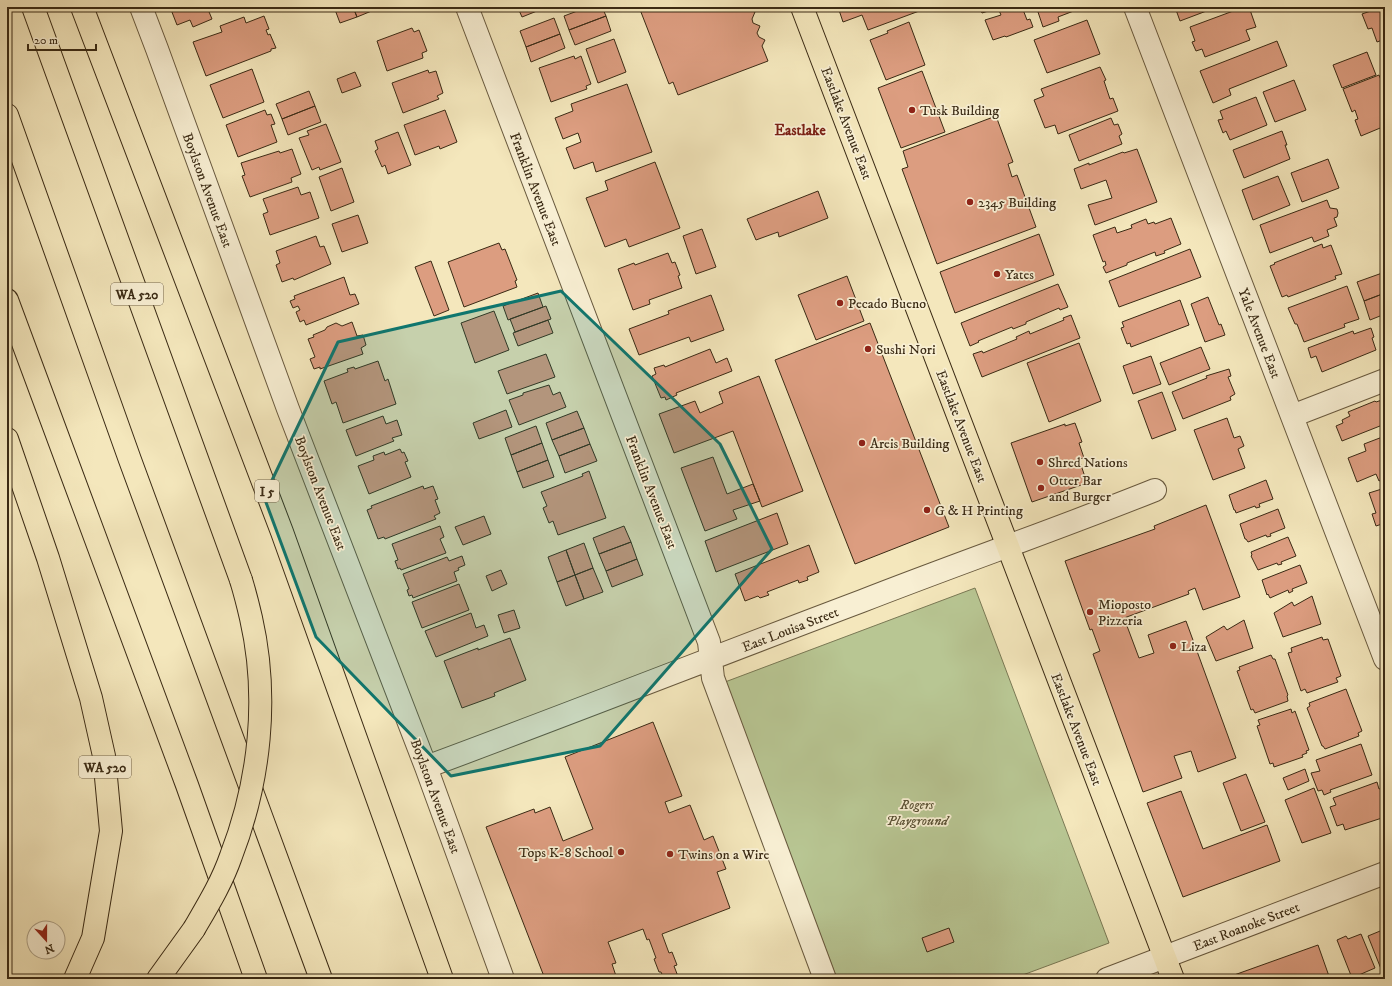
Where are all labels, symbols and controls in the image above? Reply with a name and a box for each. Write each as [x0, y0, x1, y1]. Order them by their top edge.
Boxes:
scale bar [28, 26, 96, 52]
text: 20 m [34, 33, 58, 48]
street label: Eastlake Avenue East [816, 65, 876, 183]
place label: Tusk Building [920, 102, 999, 120]
marker: Tusk Building [907, 105, 917, 115]
district label: Eastlake [774, 121, 826, 140]
street label: Boylston Avenue East [178, 130, 236, 251]
street label: Franklin Avenue East [505, 130, 565, 249]
place label: 2345 Building [978, 194, 1056, 212]
marker: 2345 Building [965, 197, 975, 207]
place label: Yates [1005, 266, 1034, 284]
marker: Yates [992, 269, 1002, 279]
road number: WA 520 [111, 283, 163, 305]
street label: Yale Avenue East [1234, 286, 1285, 382]
place label: Pecado Bueno [848, 295, 926, 313]
marker: Pecado Bueno [835, 298, 845, 308]
place label: Sushi Nori [876, 341, 936, 359]
marker: Sushi Nori [863, 344, 873, 354]
street label: Eastlake Avenue East [931, 368, 991, 486]
street label: Franklin Avenue East [621, 433, 681, 552]
street label: Boylston Avenue East [290, 434, 350, 554]
place label: Areis Building [870, 435, 950, 453]
marker: Areis Building [857, 438, 867, 448]
place label: Shred Nations [1048, 454, 1128, 472]
marker: Shred Nations [1035, 457, 1045, 467]
place label: Otter Bar and Burger [1049, 472, 1112, 506]
road number: I 5 [255, 480, 279, 502]
marker: Otter Bar and Burger [1036, 483, 1046, 493]
place label: G & H Printing [935, 502, 1023, 520]
marker: G & H Printing [922, 505, 932, 515]
place label: Mioposto Pizzeria [1098, 596, 1151, 630]
street label: East Louisa Street [740, 603, 842, 657]
marker: Mioposto Pizzeria [1085, 607, 1095, 617]
place label: Liza [1181, 638, 1207, 656]
marker: Liza [1168, 641, 1178, 651]
street label: Eastlake Avenue East [1046, 671, 1106, 789]
street label: Boylston Avenue East [406, 736, 464, 857]
road number: WA 520 [79, 756, 131, 778]
park label: Rogers Playground [886, 796, 950, 830]
place label: Tops K-8 School [518, 844, 614, 862]
place label: Twins on a Wire [678, 846, 770, 864]
marker: Tops K-8 School [616, 847, 626, 857]
marker: Twins on a Wire [665, 849, 675, 859]
street label: East Roanoke Street [1190, 898, 1303, 956]
north arrow [26, 920, 66, 960]
text: N [43, 940, 56, 957]

